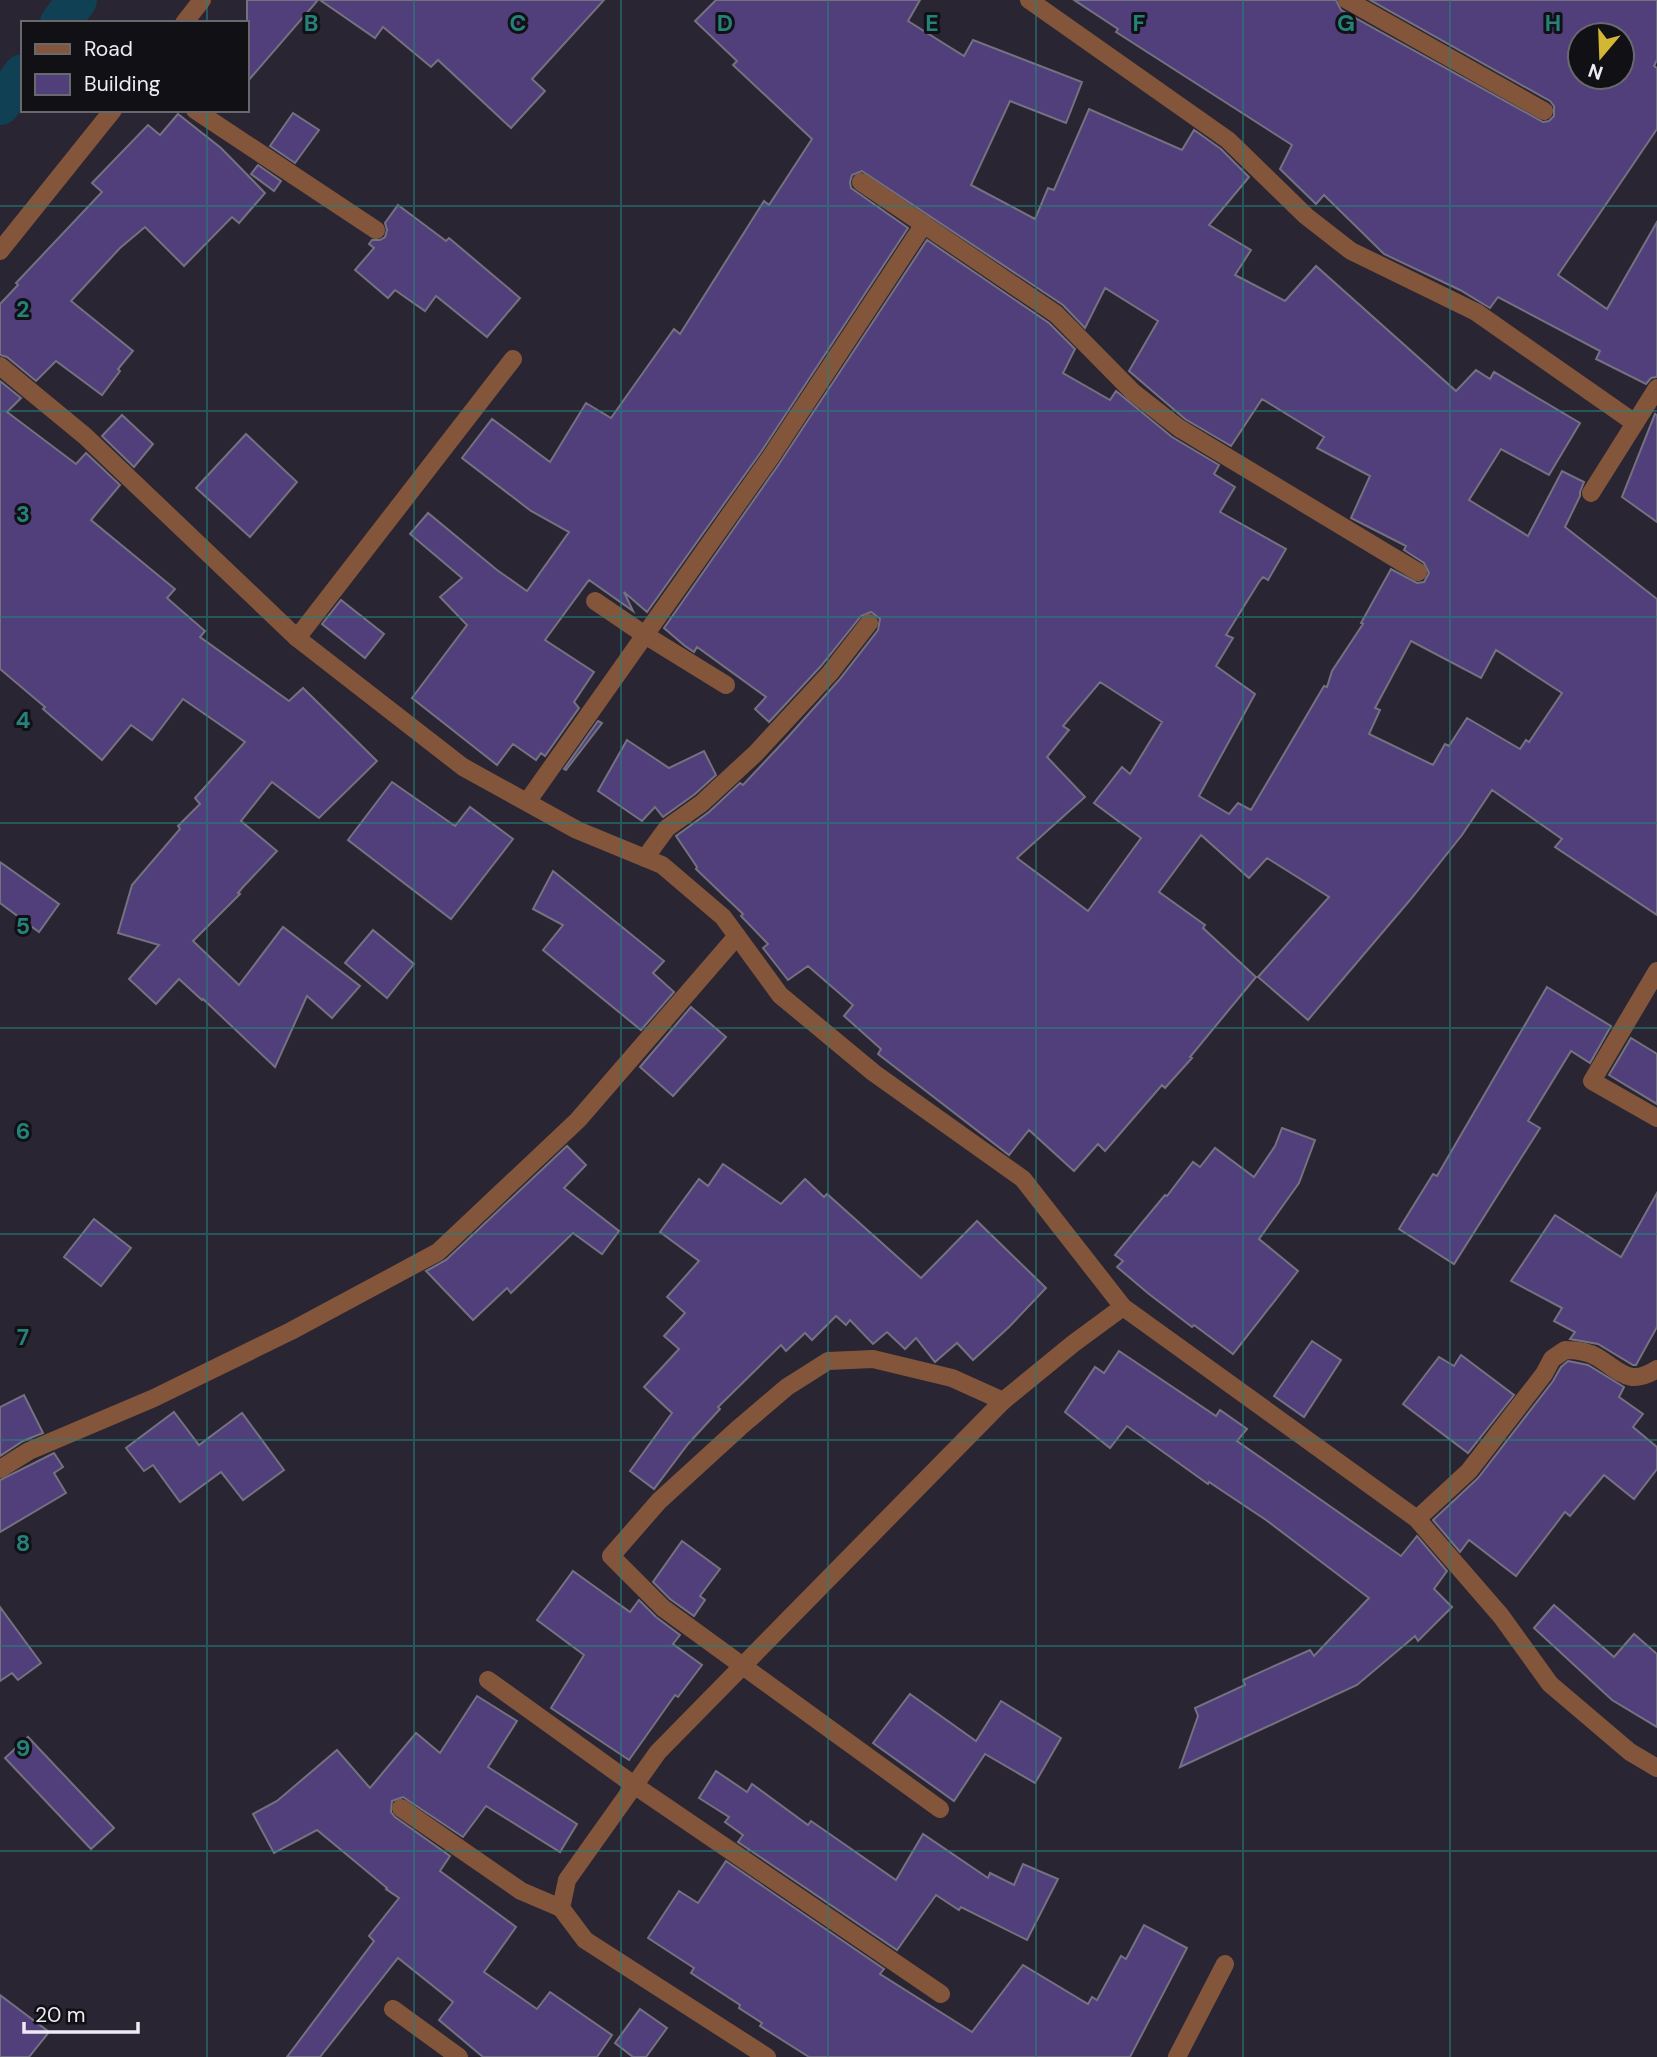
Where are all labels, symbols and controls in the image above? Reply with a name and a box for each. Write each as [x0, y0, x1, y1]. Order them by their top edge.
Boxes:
text: B [304, 8, 318, 38]
text: C [510, 8, 526, 38]
text: D [717, 8, 733, 38]
text: E [925, 8, 939, 38]
text: F [1133, 8, 1146, 38]
text: G [1337, 8, 1355, 38]
text: H [1545, 8, 1561, 38]
legend [21, 21, 248, 112]
north arrow [1566, 21, 1636, 91]
text: Road [84, 35, 133, 63]
text: N [1585, 58, 1606, 86]
text: Building [84, 70, 161, 98]
text: 2 [16, 294, 30, 324]
text: 3 [16, 499, 30, 529]
text: 4 [16, 705, 31, 735]
text: 5 [16, 911, 30, 941]
text: 6 [16, 1116, 30, 1146]
text: 7 [17, 1322, 29, 1352]
text: 8 [16, 1528, 30, 1558]
text: 9 [16, 1733, 30, 1763]
scale bar [24, 1990, 138, 2034]
text: 20 m [35, 2001, 86, 2029]

